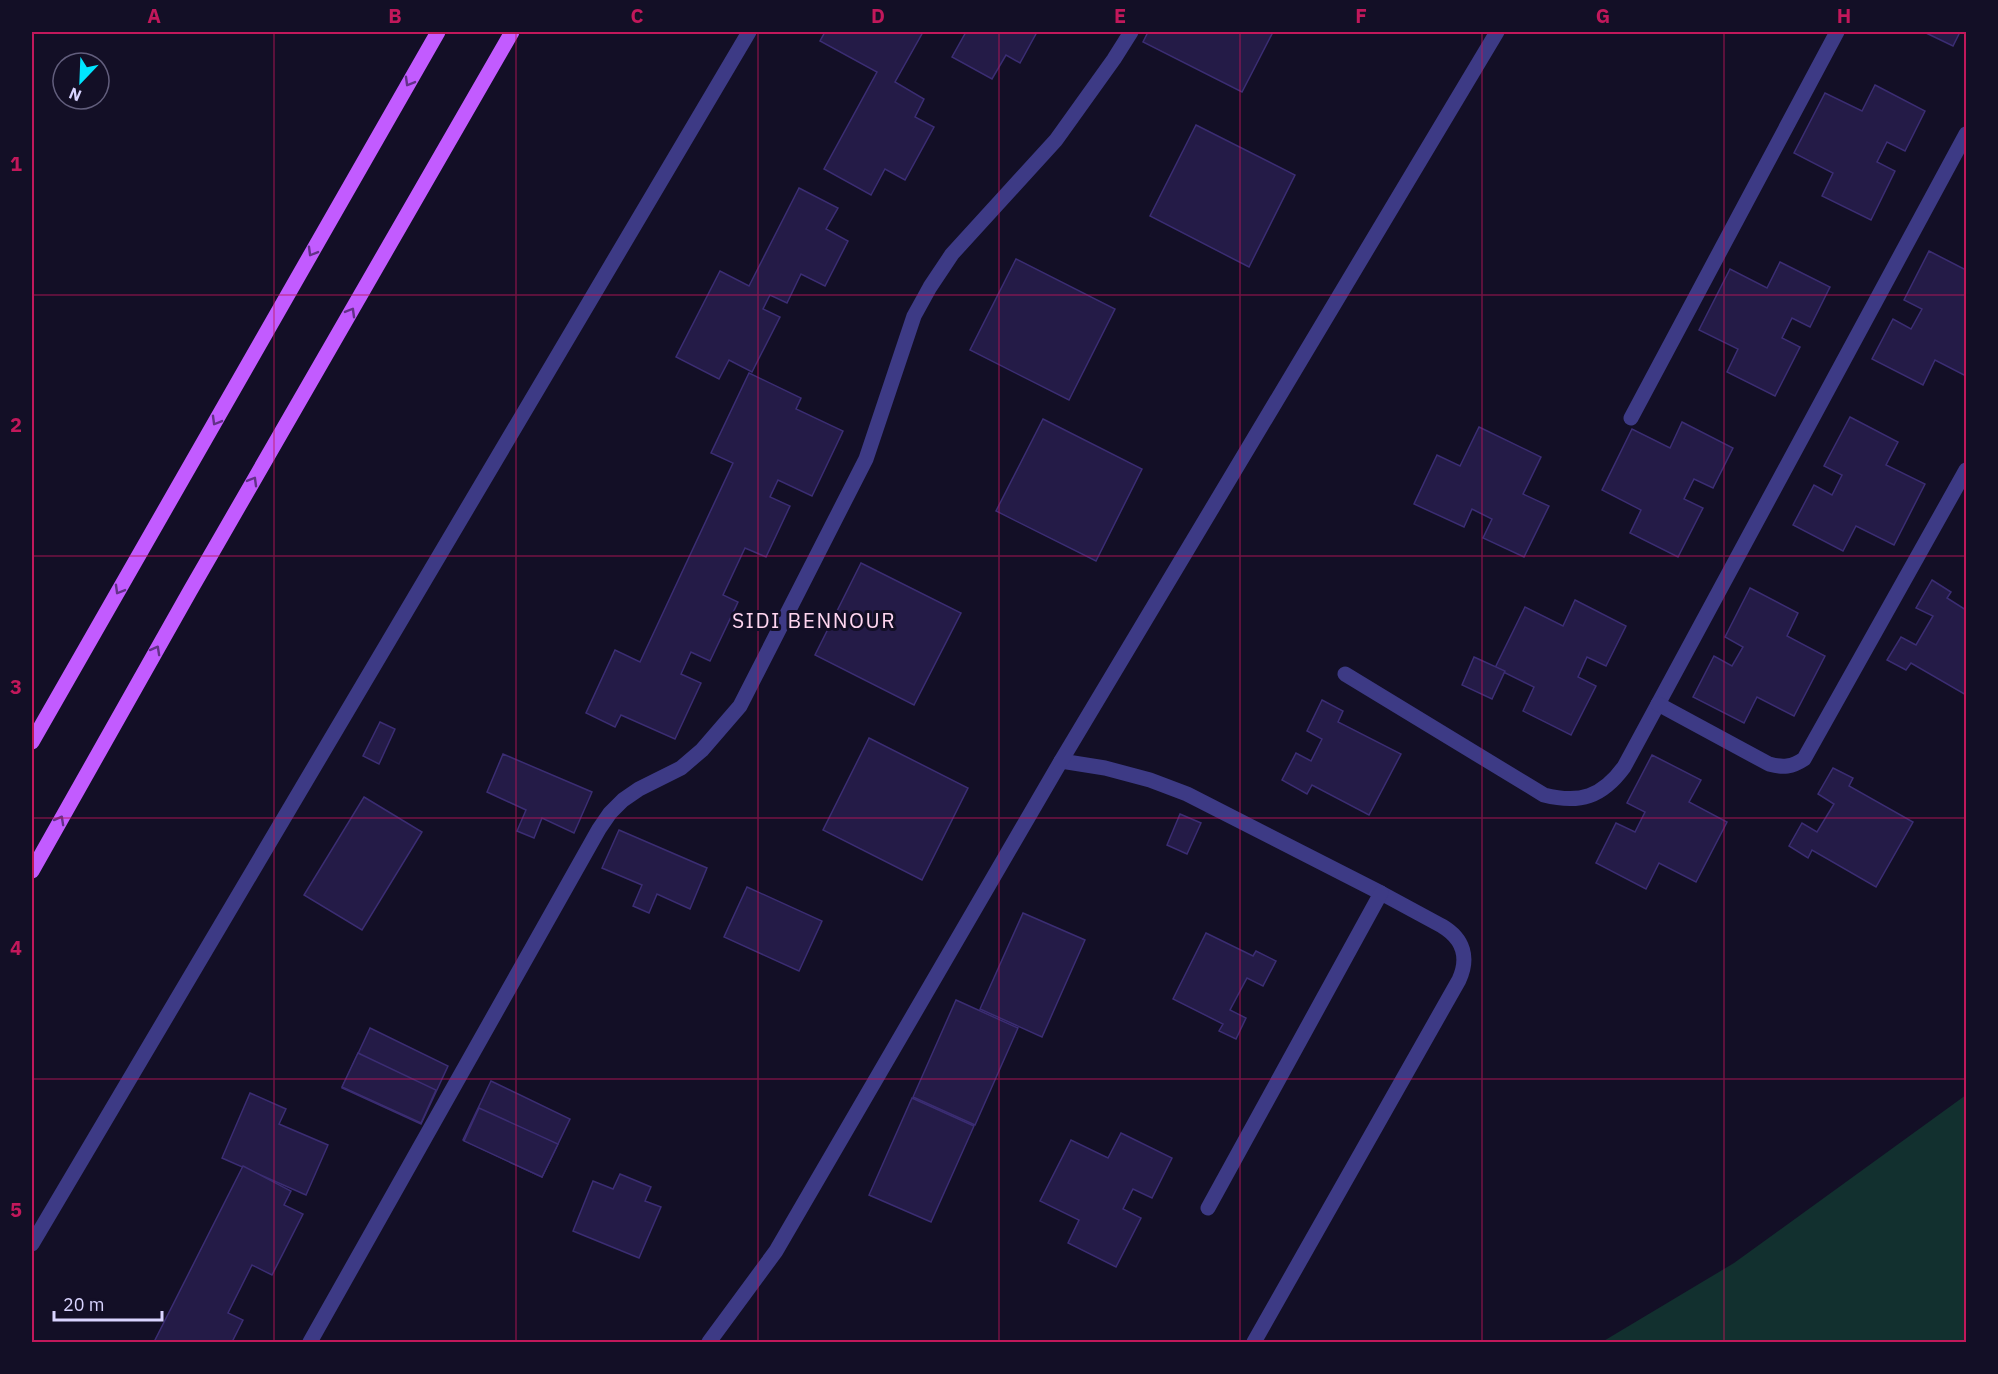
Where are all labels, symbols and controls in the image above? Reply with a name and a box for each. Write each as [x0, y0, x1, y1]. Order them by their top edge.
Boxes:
text: A [147, 2, 161, 29]
text: B [388, 2, 402, 29]
text: C [630, 2, 644, 29]
text: D [871, 2, 885, 29]
text: E [1114, 2, 1126, 29]
text: F [1355, 2, 1367, 29]
text: G [1596, 2, 1610, 29]
text: H [1837, 2, 1851, 29]
north arrow [51, 51, 111, 111]
one-way arrow [405, 76, 416, 86]
text: N [66, 83, 84, 106]
text: 1 [10, 150, 22, 177]
one-way arrow [308, 246, 319, 256]
one-way arrow [343, 308, 355, 318]
text: 2 [10, 411, 22, 438]
one-way arrow [211, 415, 223, 425]
one-way arrow [246, 477, 257, 487]
one-way arrow [115, 584, 126, 595]
district label: SIDI BENNOUR [732, 606, 896, 634]
one-way arrow [149, 646, 160, 657]
text: 3 [10, 673, 22, 700]
one-way arrow [53, 816, 64, 826]
text: 4 [10, 934, 22, 961]
text: 5 [10, 1196, 22, 1223]
scale bar [54, 1284, 162, 1322]
text: 20 m [63, 1293, 105, 1316]

